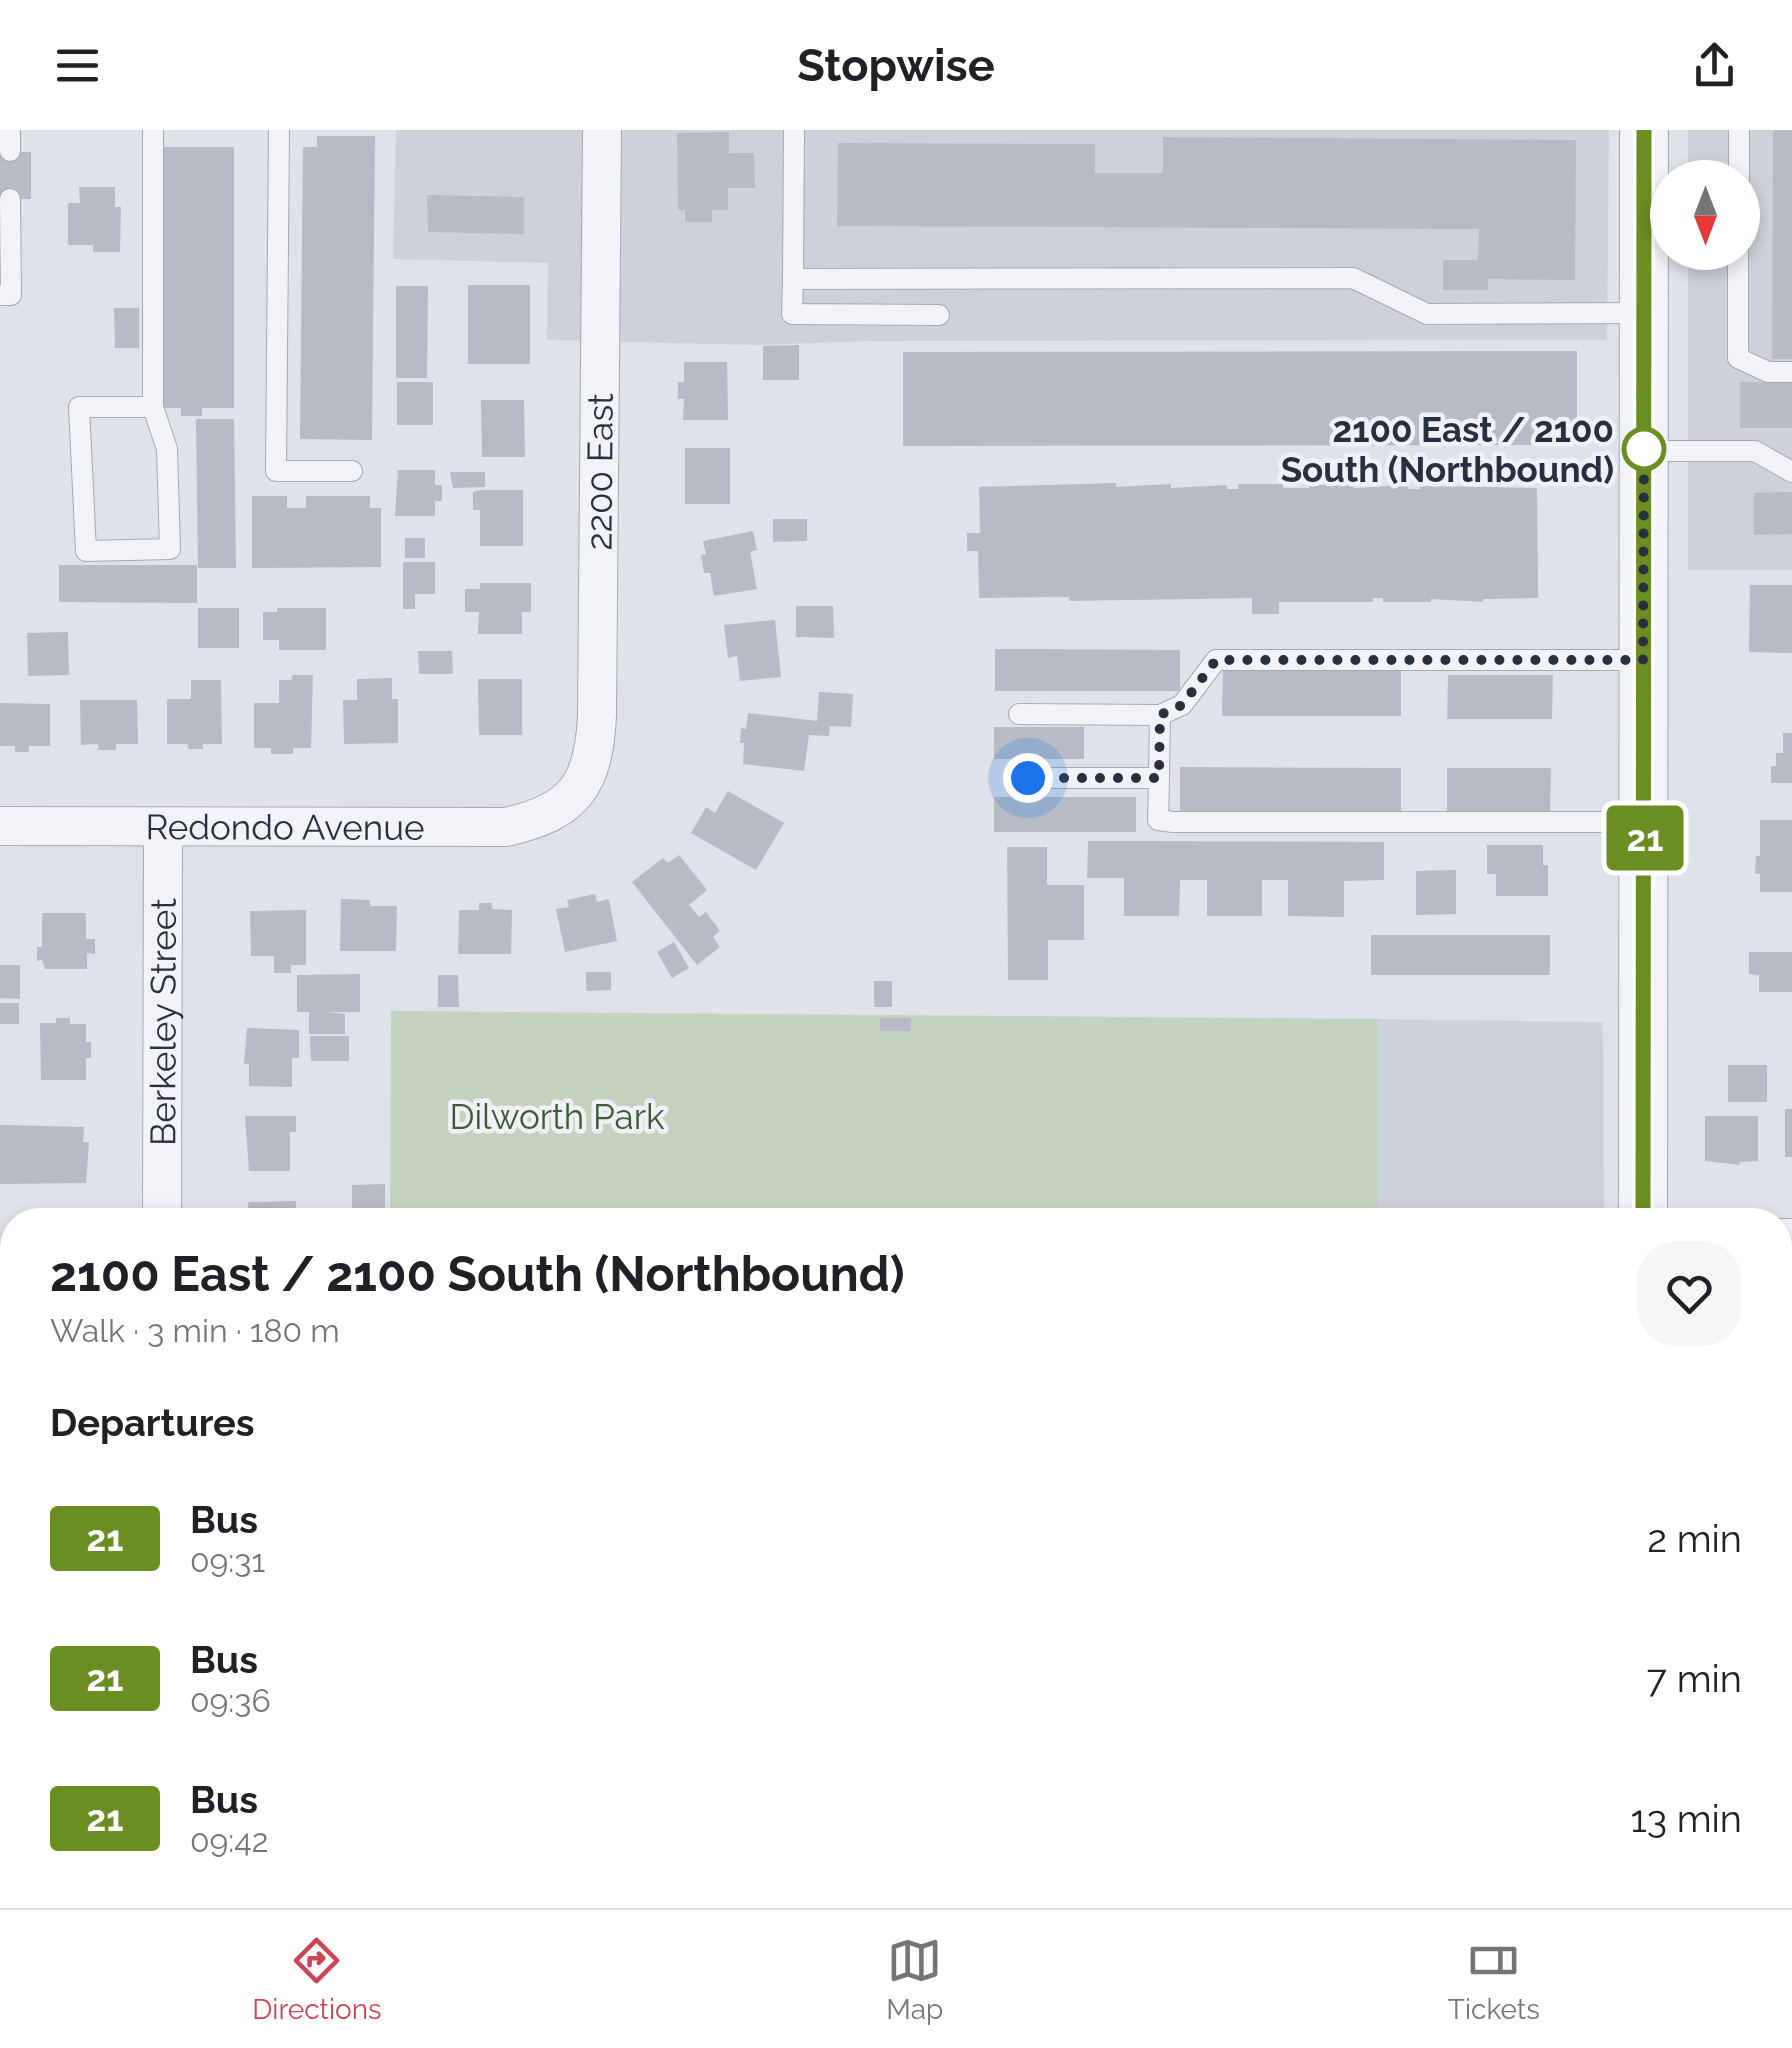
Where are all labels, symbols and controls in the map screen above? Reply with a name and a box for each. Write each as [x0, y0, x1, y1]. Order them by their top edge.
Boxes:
icon: menu [50, 38, 105, 93]
icon: share [1687, 38, 1742, 93]
text: Stopwise [797, 39, 995, 92]
north arrow [1650, 160, 1760, 270]
map controls [1650, 160, 1760, 270]
street label: 2200 East [578, 393, 620, 550]
place label: 2100 East / 2100 South (Northbound) [1281, 409, 1614, 490]
marker: 2100 East / 2100 South (Northbound) [1623, 428, 1665, 470]
your location [1003, 753, 1053, 803]
street label: Redondo Avenue [145, 806, 425, 847]
line badge: 21 [1600, 806, 1690, 870]
text: 21 [1626, 818, 1664, 859]
street label: Berkeley Street [142, 898, 183, 1146]
park label: Dilworth Park [449, 1096, 665, 1137]
button: heart [1637, 1241, 1742, 1346]
text: 2100 East / 2100 South (Northbound) [50, 1246, 905, 1302]
text: Walk · 3 min · 180 m [50, 1312, 340, 1349]
text: Departures [50, 1400, 255, 1445]
text: Bus [190, 1497, 258, 1542]
text: 2 min [1647, 1516, 1742, 1561]
text: 21 [86, 1518, 124, 1559]
text: 09:31 [190, 1542, 265, 1579]
text: Bus [190, 1637, 258, 1682]
text: 7 min [1647, 1656, 1742, 1701]
text: 21 [86, 1658, 124, 1699]
text: 09:36 [190, 1682, 271, 1719]
text: Bus [190, 1777, 258, 1822]
text: 13 min [1630, 1796, 1742, 1841]
text: 21 [86, 1798, 124, 1839]
text: 09:42 [190, 1822, 269, 1859]
tab: Directions [252, 1933, 382, 2026]
tab: Map [886, 1933, 943, 2026]
tab: Tickets [1448, 1933, 1540, 2026]

